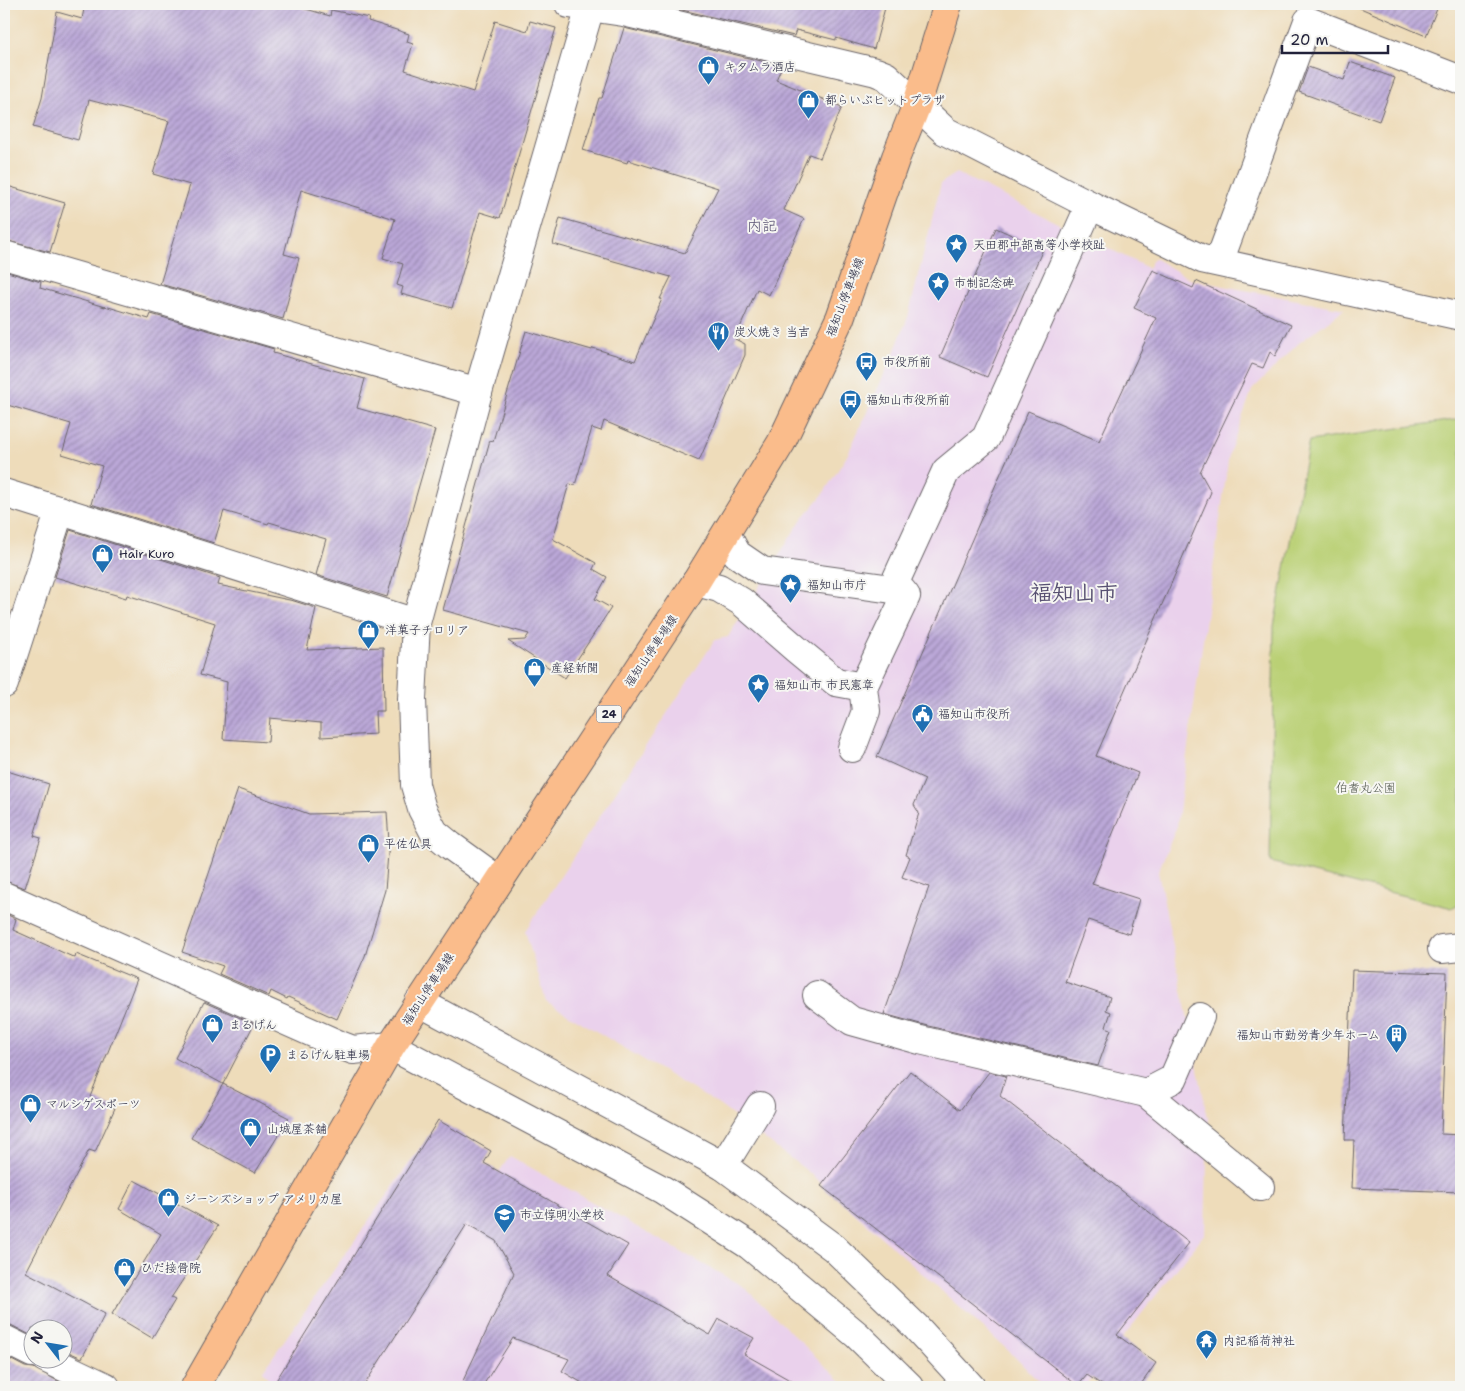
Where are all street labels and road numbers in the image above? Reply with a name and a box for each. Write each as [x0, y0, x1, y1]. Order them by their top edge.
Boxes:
street label: 福知山停車場線 [822, 255, 868, 339]
street label: 福知山停車場線 [621, 612, 681, 690]
road number: 24 [596, 706, 622, 722]
street label: 福知山停車場線 [398, 949, 458, 1029]

